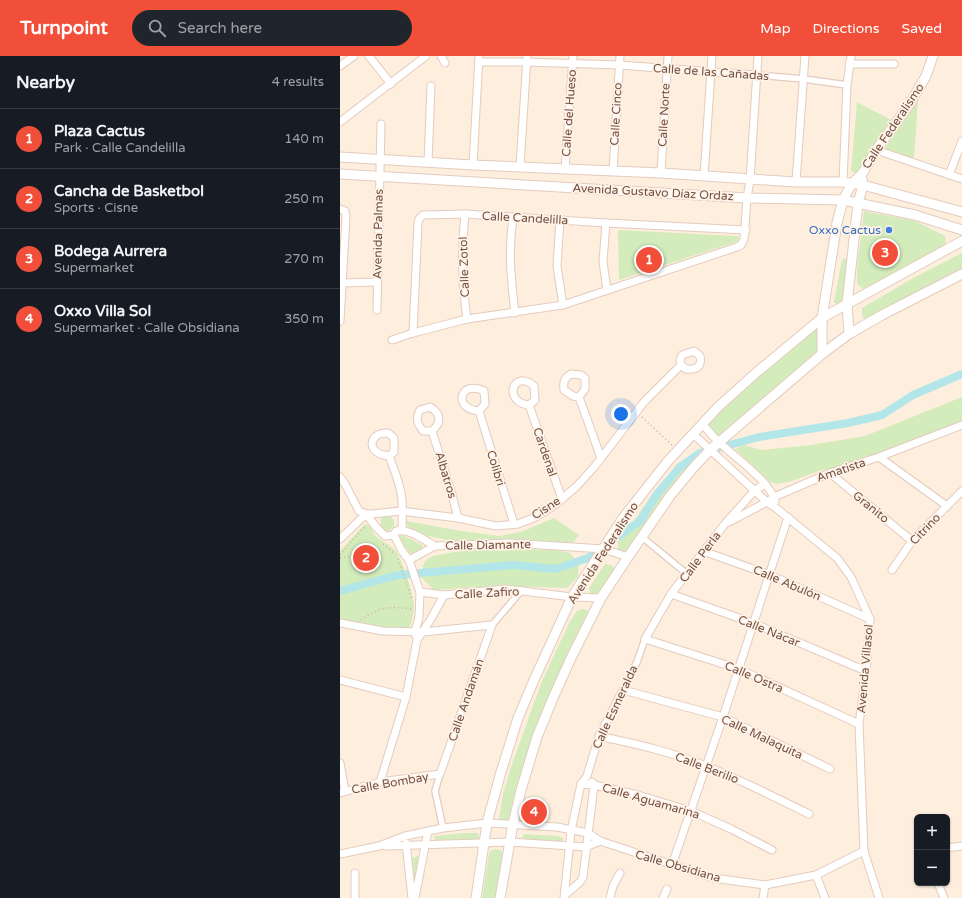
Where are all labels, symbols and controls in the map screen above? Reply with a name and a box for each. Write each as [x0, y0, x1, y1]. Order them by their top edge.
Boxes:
search box [132, 10, 412, 46]
text: Turnpoint [20, 17, 108, 39]
icon: search [146, 17, 168, 39]
text: Search here [178, 19, 262, 37]
text: Map [760, 20, 791, 37]
text: Directions [813, 20, 880, 37]
text: Saved [902, 20, 942, 37]
street label: Calle de las Cañadas [653, 61, 770, 83]
street label: Calle del Hueso [559, 69, 579, 157]
text: Nearby [16, 72, 75, 93]
text: 4 results [272, 74, 324, 90]
street label: Calle Federalismo [859, 80, 927, 172]
street label: Calle Cinco [607, 82, 625, 146]
street label: Calle Norte [655, 83, 673, 147]
text: Plaza Cactus [54, 122, 145, 140]
text: 1 [25, 131, 33, 147]
text: 140 m [284, 131, 324, 147]
text: Park · Calle Candelilla [54, 140, 186, 156]
street label: Avenida Gustavo Díaz Ordaz [572, 181, 734, 203]
text: Cancha de Basketbol [54, 182, 204, 200]
street label: Avenida Palmas [370, 188, 386, 279]
text: 2 [25, 191, 33, 207]
text: 250 m [284, 191, 324, 207]
text: Sports · Cisne [54, 200, 138, 216]
street label: Calle Candelilla [481, 209, 569, 227]
place label: Oxxo Cactus [809, 223, 881, 237]
marker: Oxxo Cactus [884, 225, 894, 235]
street label: Calle Zotol [456, 236, 472, 298]
pin: 3 [872, 238, 898, 268]
text: Bodega Aurrera [54, 242, 167, 260]
pin: 1 [636, 245, 662, 275]
text: 3 [25, 251, 33, 267]
text: 270 m [284, 251, 324, 267]
text: Supermarket [54, 260, 134, 276]
text: Oxxo Villa Sol [54, 302, 151, 320]
text: 4 [25, 311, 33, 327]
text: 350 m [284, 311, 324, 327]
text: Supermarket · Calle Obsidiana [54, 320, 240, 336]
your location [611, 404, 631, 424]
street label: Cardenal [530, 426, 560, 478]
street label: Colibri [484, 448, 508, 488]
street label: Albatros [432, 450, 460, 500]
street label: Amatista [815, 455, 867, 485]
street label: Granito [850, 488, 892, 526]
street label: Cisne [529, 494, 563, 522]
street label: Avenida Federalismo [565, 499, 641, 607]
street label: Citrino [907, 510, 943, 548]
street label: Calle Perla [676, 529, 724, 585]
street label: Calle Diamante [445, 537, 531, 553]
pin: 2 [353, 543, 379, 573]
street label: Calle Abulón [751, 562, 823, 604]
street label: Calle Zafiro [454, 584, 520, 602]
street label: Calle Nácar [736, 612, 802, 650]
street label: Avenida Villasol [854, 624, 876, 714]
street label: Calle Andamán [445, 657, 487, 743]
street label: Calle Ostra [723, 658, 785, 696]
street label: Calle Esmeralda [589, 663, 641, 751]
street label: Calle Malaquita [719, 712, 805, 762]
street label: Calle Berilio [673, 749, 741, 787]
street label: Calle Bombay [350, 769, 430, 797]
street label: Calle Aguamarina [601, 780, 701, 822]
pin: 4 [521, 797, 547, 827]
map controls [914, 814, 950, 886]
button: + [914, 814, 950, 850]
street label: Calle Obsidiana [634, 847, 722, 885]
button: − [914, 850, 950, 886]

